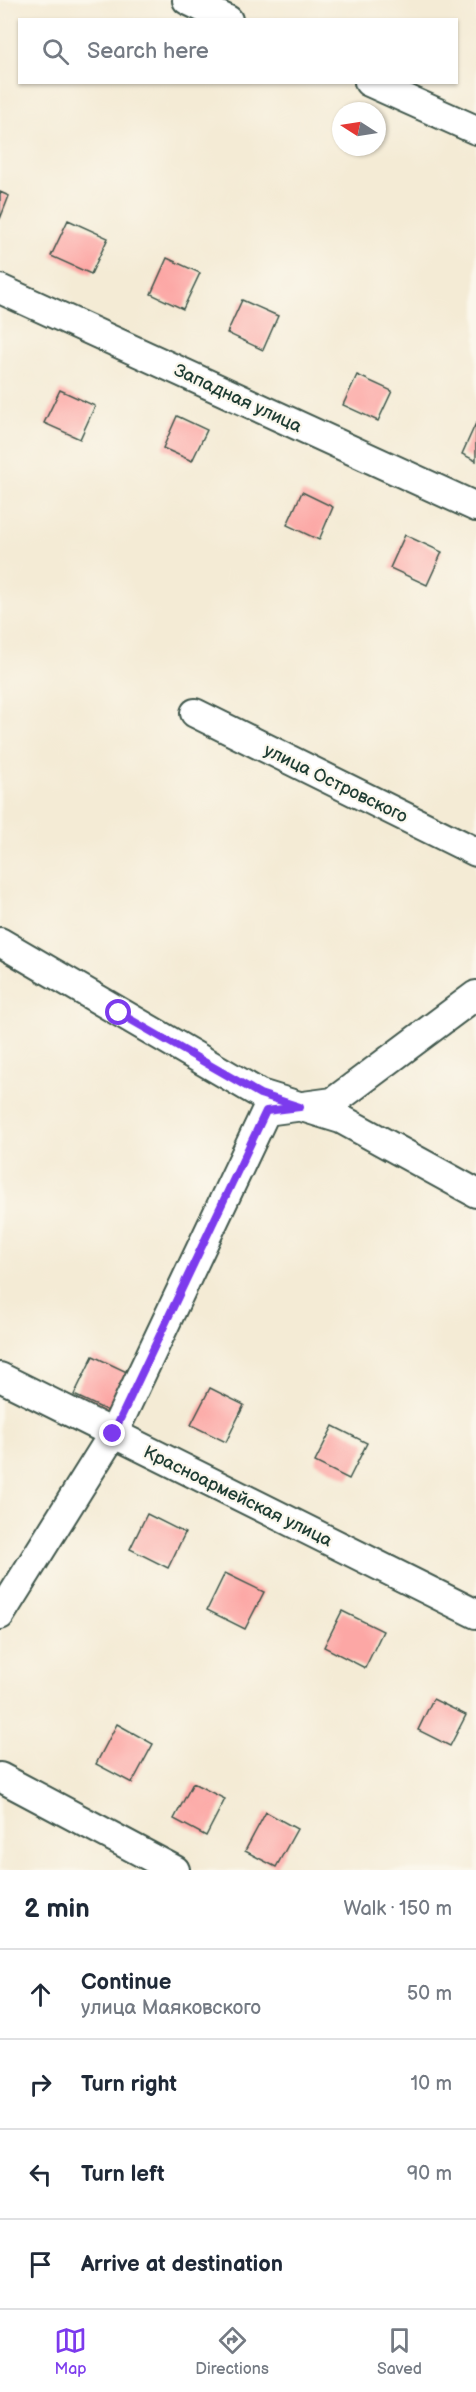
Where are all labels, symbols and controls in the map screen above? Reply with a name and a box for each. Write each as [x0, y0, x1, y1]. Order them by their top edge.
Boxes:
search box [18, 18, 458, 84]
icon: search [39, 35, 72, 68]
text: Search here [87, 38, 209, 65]
north arrow [332, 102, 386, 156]
street label: Западная улица [171, 360, 305, 437]
street label: улица Островского [261, 740, 411, 827]
route start [105, 999, 131, 1025]
route end [99, 1420, 125, 1446]
street label: Красноармейская улица [140, 1442, 336, 1551]
text: 2 min [24, 1894, 90, 1925]
text: Walk · 150 m [343, 1897, 452, 1921]
text: Continue [81, 1969, 171, 1996]
icon: ahead [24, 1978, 57, 2011]
text: 50 m [407, 1982, 452, 2006]
text: улица Маяковского [81, 1996, 261, 2020]
icon: right [24, 2068, 57, 2101]
text: Turn right [81, 2071, 177, 2098]
text: 10 m [411, 2072, 452, 2096]
icon: left [24, 2158, 57, 2191]
text: Turn left [81, 2161, 165, 2188]
text: 90 m [407, 2162, 452, 2186]
icon: arrive [24, 2248, 57, 2281]
text: Arrive at destination [81, 2251, 283, 2278]
tab: Map [54, 2324, 87, 2379]
tab: Directions [195, 2324, 269, 2379]
tab: Saved [377, 2324, 422, 2379]

